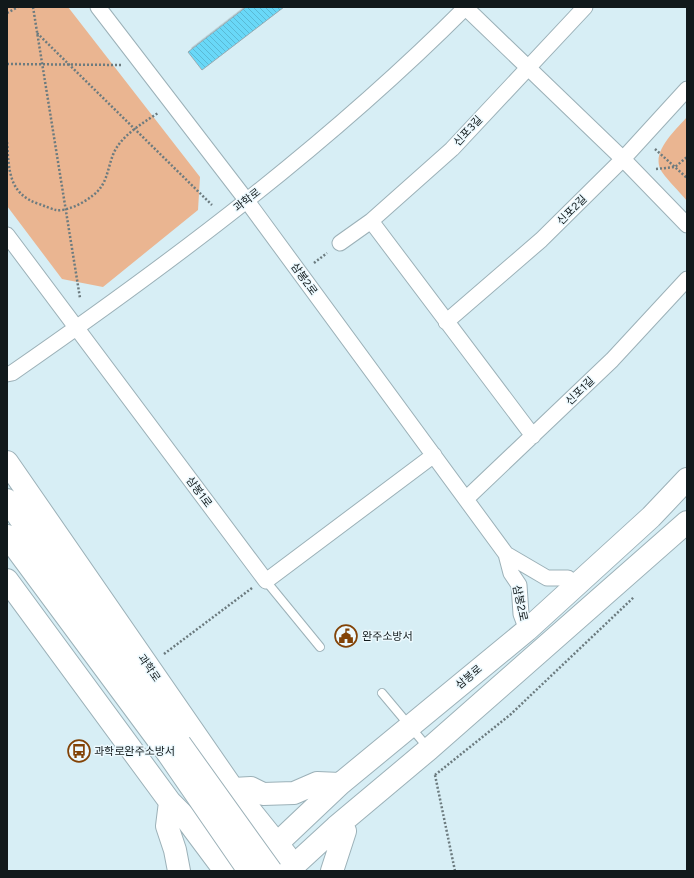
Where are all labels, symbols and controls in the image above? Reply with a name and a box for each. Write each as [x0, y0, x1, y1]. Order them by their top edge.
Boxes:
street label: 신포3길 [451, 113, 485, 149]
street label: 과학로 [231, 186, 263, 214]
street label: 신포2길 [554, 192, 590, 228]
street label: 삼봉2로 [288, 260, 320, 298]
street label: 신포1길 [563, 374, 597, 408]
street label: 삼봉1로 [183, 474, 215, 510]
street label: 삼봉2로 [510, 584, 530, 622]
public building icon: 완주소방서 [333, 623, 359, 649]
place label: 완주소방서 [362, 630, 413, 643]
street label: 과학로 [135, 652, 163, 684]
street label: 삼봉로 [453, 662, 485, 692]
bus stop icon: 과학로완주소방서 [66, 738, 92, 764]
place label: 과학로완주소방서 [94, 745, 175, 758]

